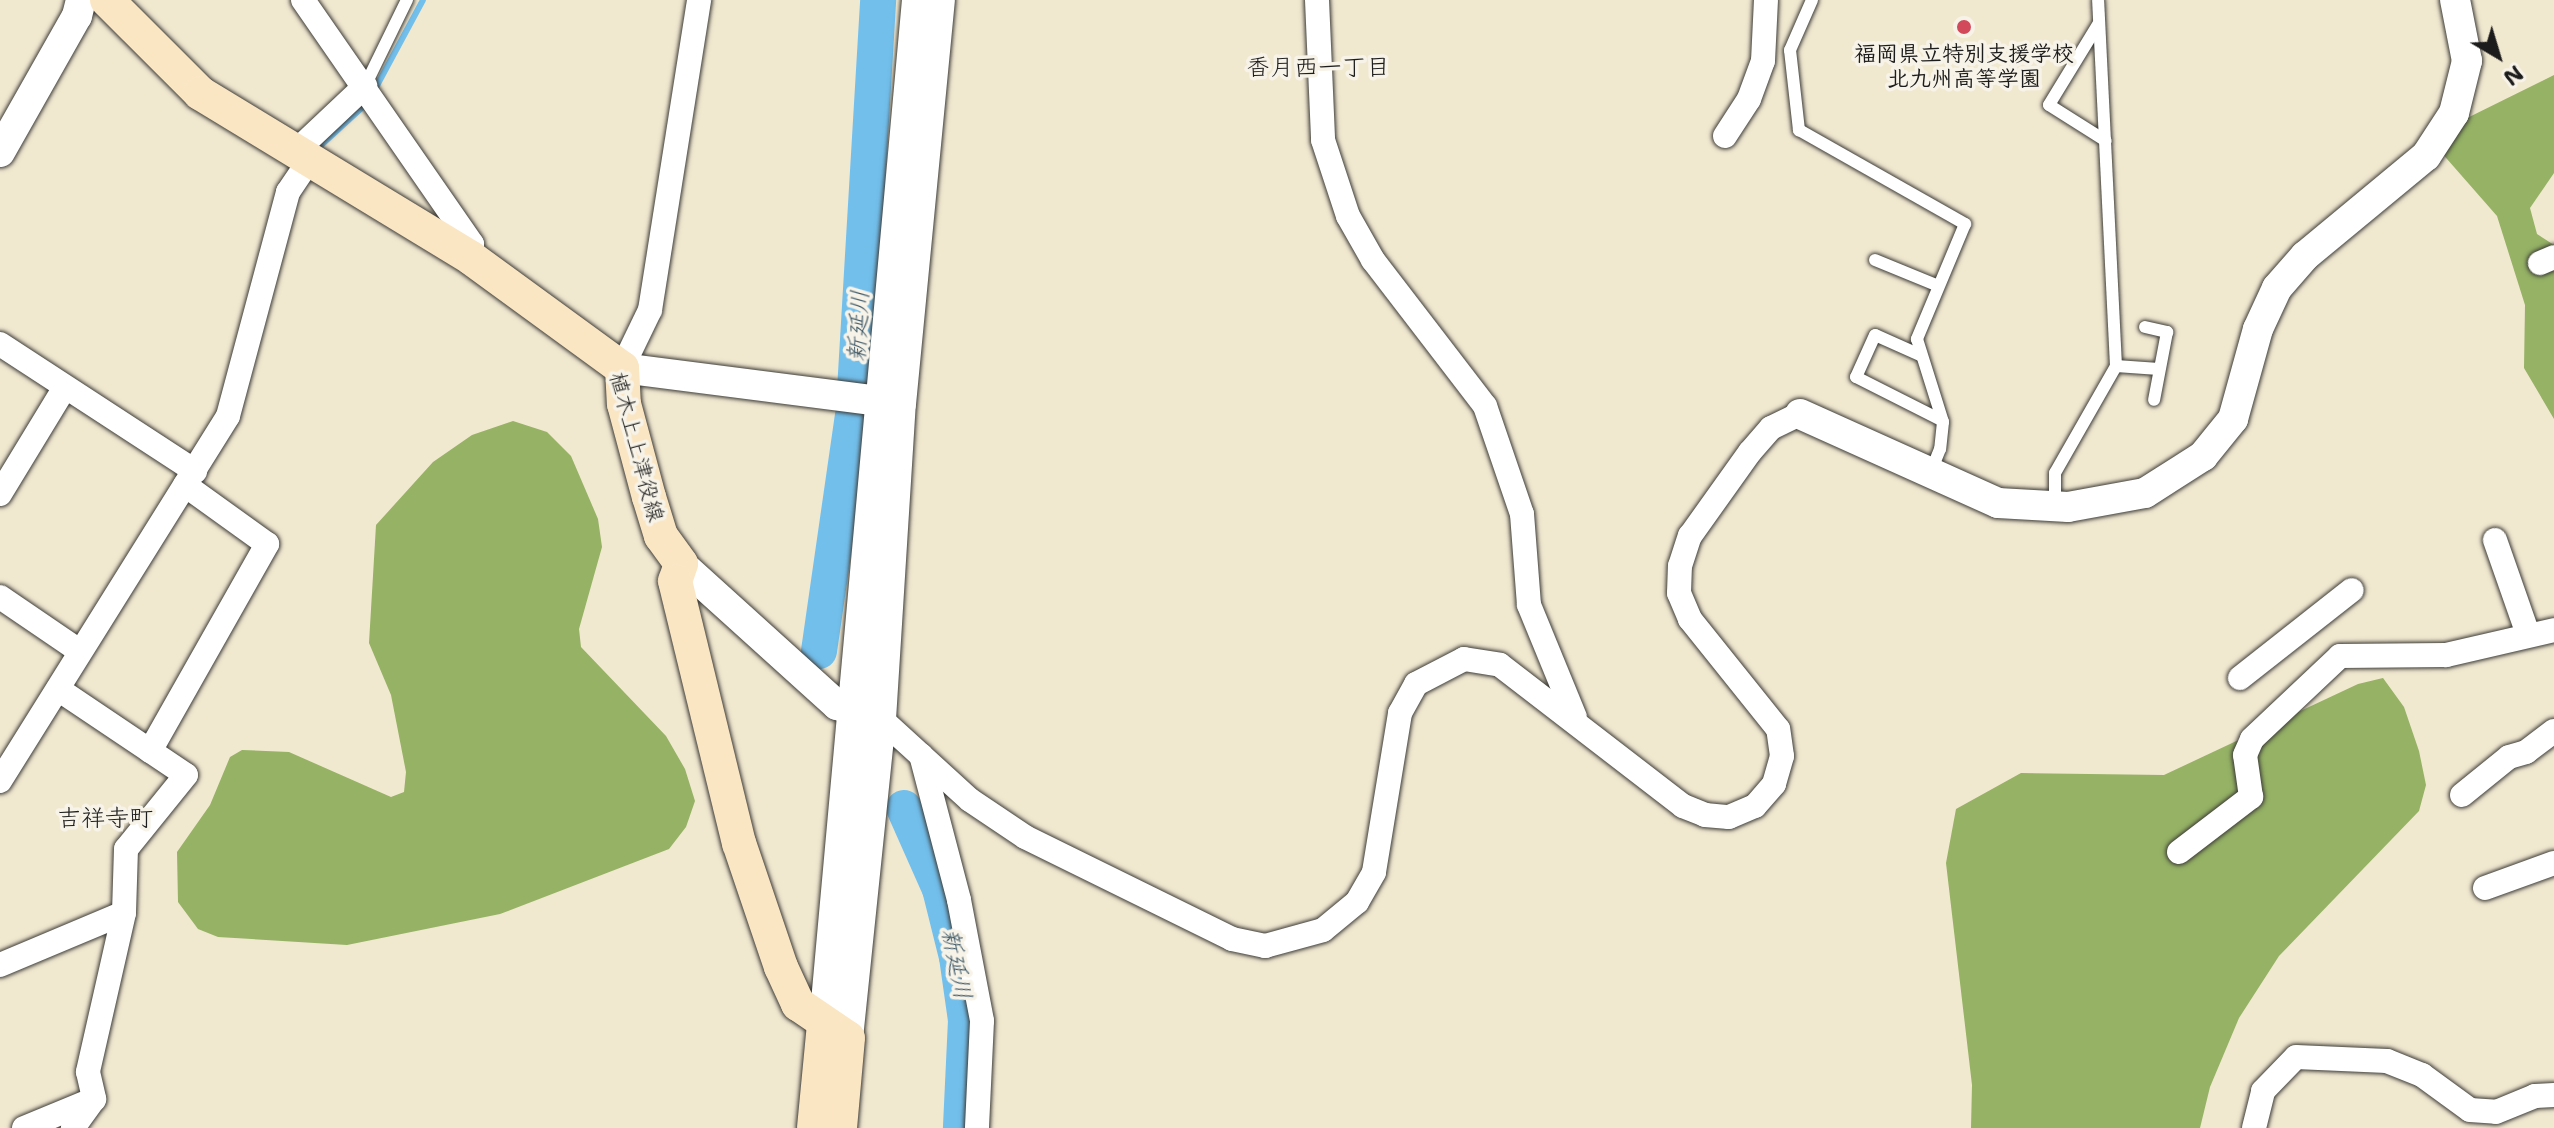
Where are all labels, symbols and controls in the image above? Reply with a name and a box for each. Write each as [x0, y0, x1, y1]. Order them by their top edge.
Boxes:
north arrow [2458, 16, 2538, 96]
marker: 福岡県立特別支援学校 北九州高等学園 [1955, 18, 1973, 36]
place label: 福岡県立特別支援学校 北九州高等学園 [1854, 40, 2074, 92]
district label: 香月西一丁目 [1246, 54, 1390, 82]
text: N [2497, 59, 2529, 92]
water label: 新延川 [843, 289, 875, 363]
street label: 植木上上津役線 [604, 369, 670, 525]
district label: 吉祥寺町 [57, 805, 153, 833]
water label: 新延川 [935, 926, 977, 1002]

